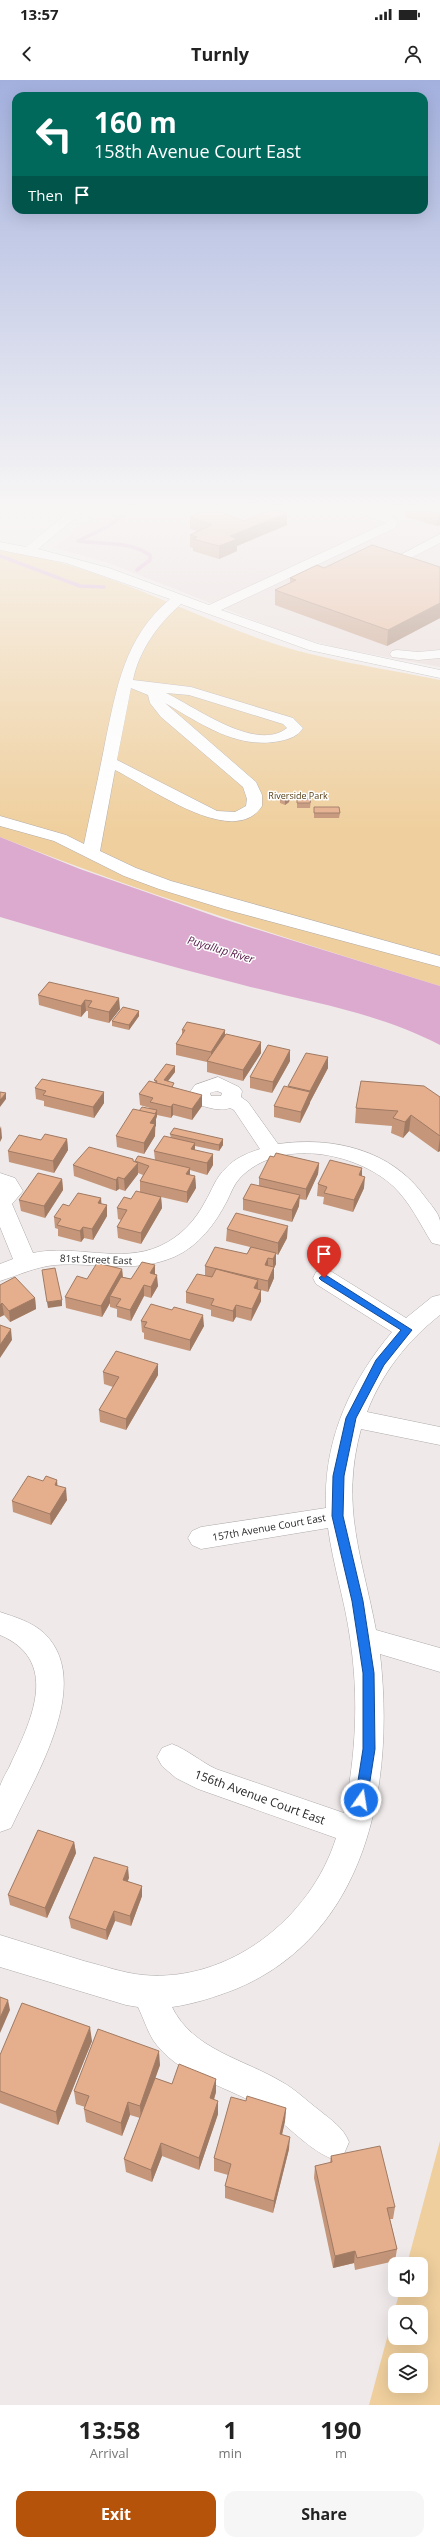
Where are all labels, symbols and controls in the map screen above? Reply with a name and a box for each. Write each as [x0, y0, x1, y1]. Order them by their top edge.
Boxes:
text: 13:57 [20, 4, 59, 24]
text: Turnly [191, 42, 249, 66]
icon: back [16, 43, 38, 65]
icon: person [402, 43, 424, 65]
text: 160 m [94, 103, 177, 141]
icon: left [28, 108, 80, 160]
text: 158th Avenue Court East [94, 139, 301, 163]
icon: arrive [71, 184, 93, 206]
text: Then [28, 185, 63, 205]
park label: Riverside Park [268, 789, 328, 802]
water label: Puyallup River [186, 932, 257, 966]
pin [307, 1237, 341, 1278]
icon: arrive [313, 1243, 335, 1265]
street label: 81st Street East [60, 1251, 133, 1267]
street label: 157th Avenue Court East [211, 1510, 327, 1544]
street label: 156th Avenue Court East [192, 1765, 328, 1829]
position arrow [340, 1779, 382, 1821]
map controls [388, 2257, 428, 2393]
button: sound [388, 2257, 428, 2297]
button: search [388, 2305, 428, 2345]
button: layers [388, 2353, 428, 2393]
text: 13:58 [78, 2413, 140, 2446]
text: 1 [223, 2413, 237, 2446]
text: 190 [320, 2413, 362, 2446]
text: Arrival [90, 2444, 129, 2462]
text: min [219, 2444, 242, 2462]
text: m [335, 2444, 347, 2462]
button: Exit [16, 2491, 216, 2537]
button: Share [224, 2491, 424, 2537]

